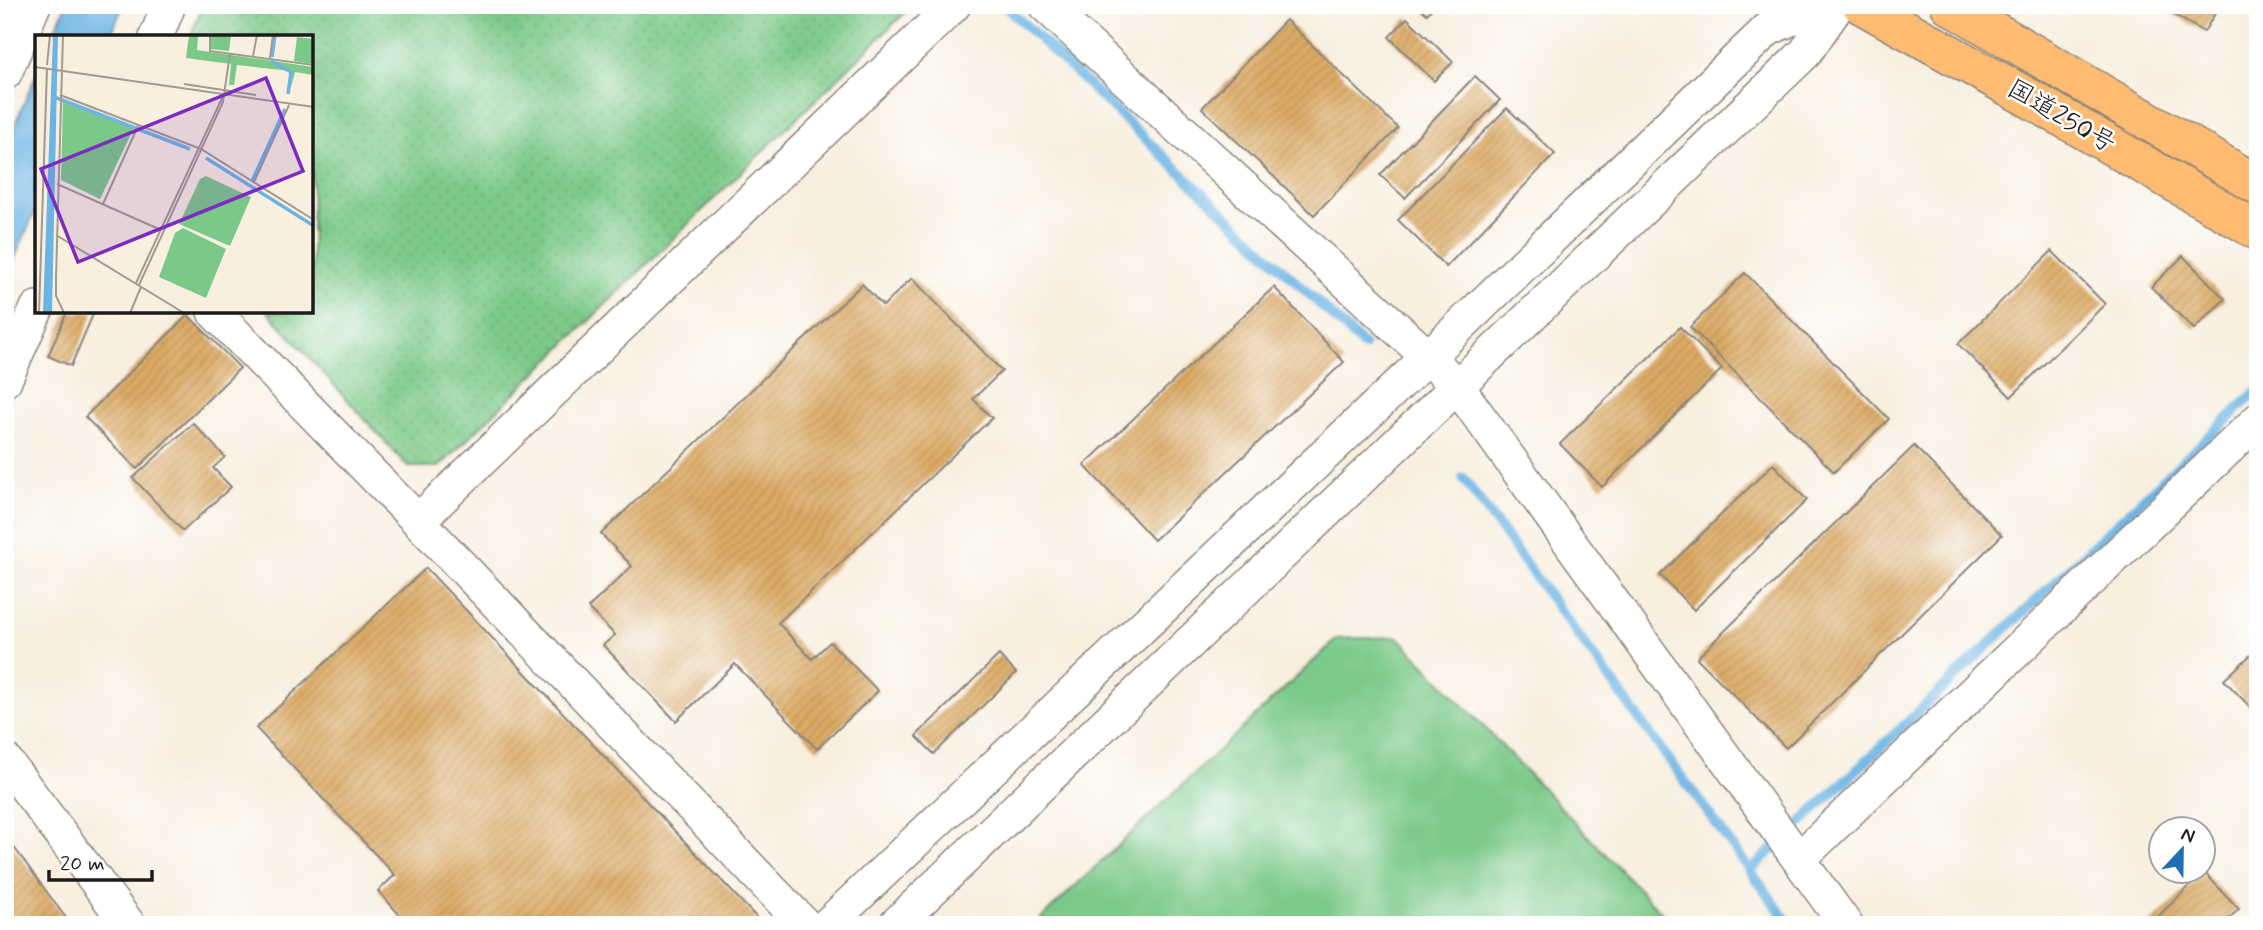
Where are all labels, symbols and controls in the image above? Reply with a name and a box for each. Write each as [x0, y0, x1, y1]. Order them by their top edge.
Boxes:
inset map [35, 35, 313, 313]
street label: 国道250号 [2000, 72, 2122, 162]
north arrow [2148, 814, 2218, 884]
text: N [2177, 822, 2198, 850]
scale bar [49, 839, 152, 883]
text: 20 m [60, 850, 105, 878]

